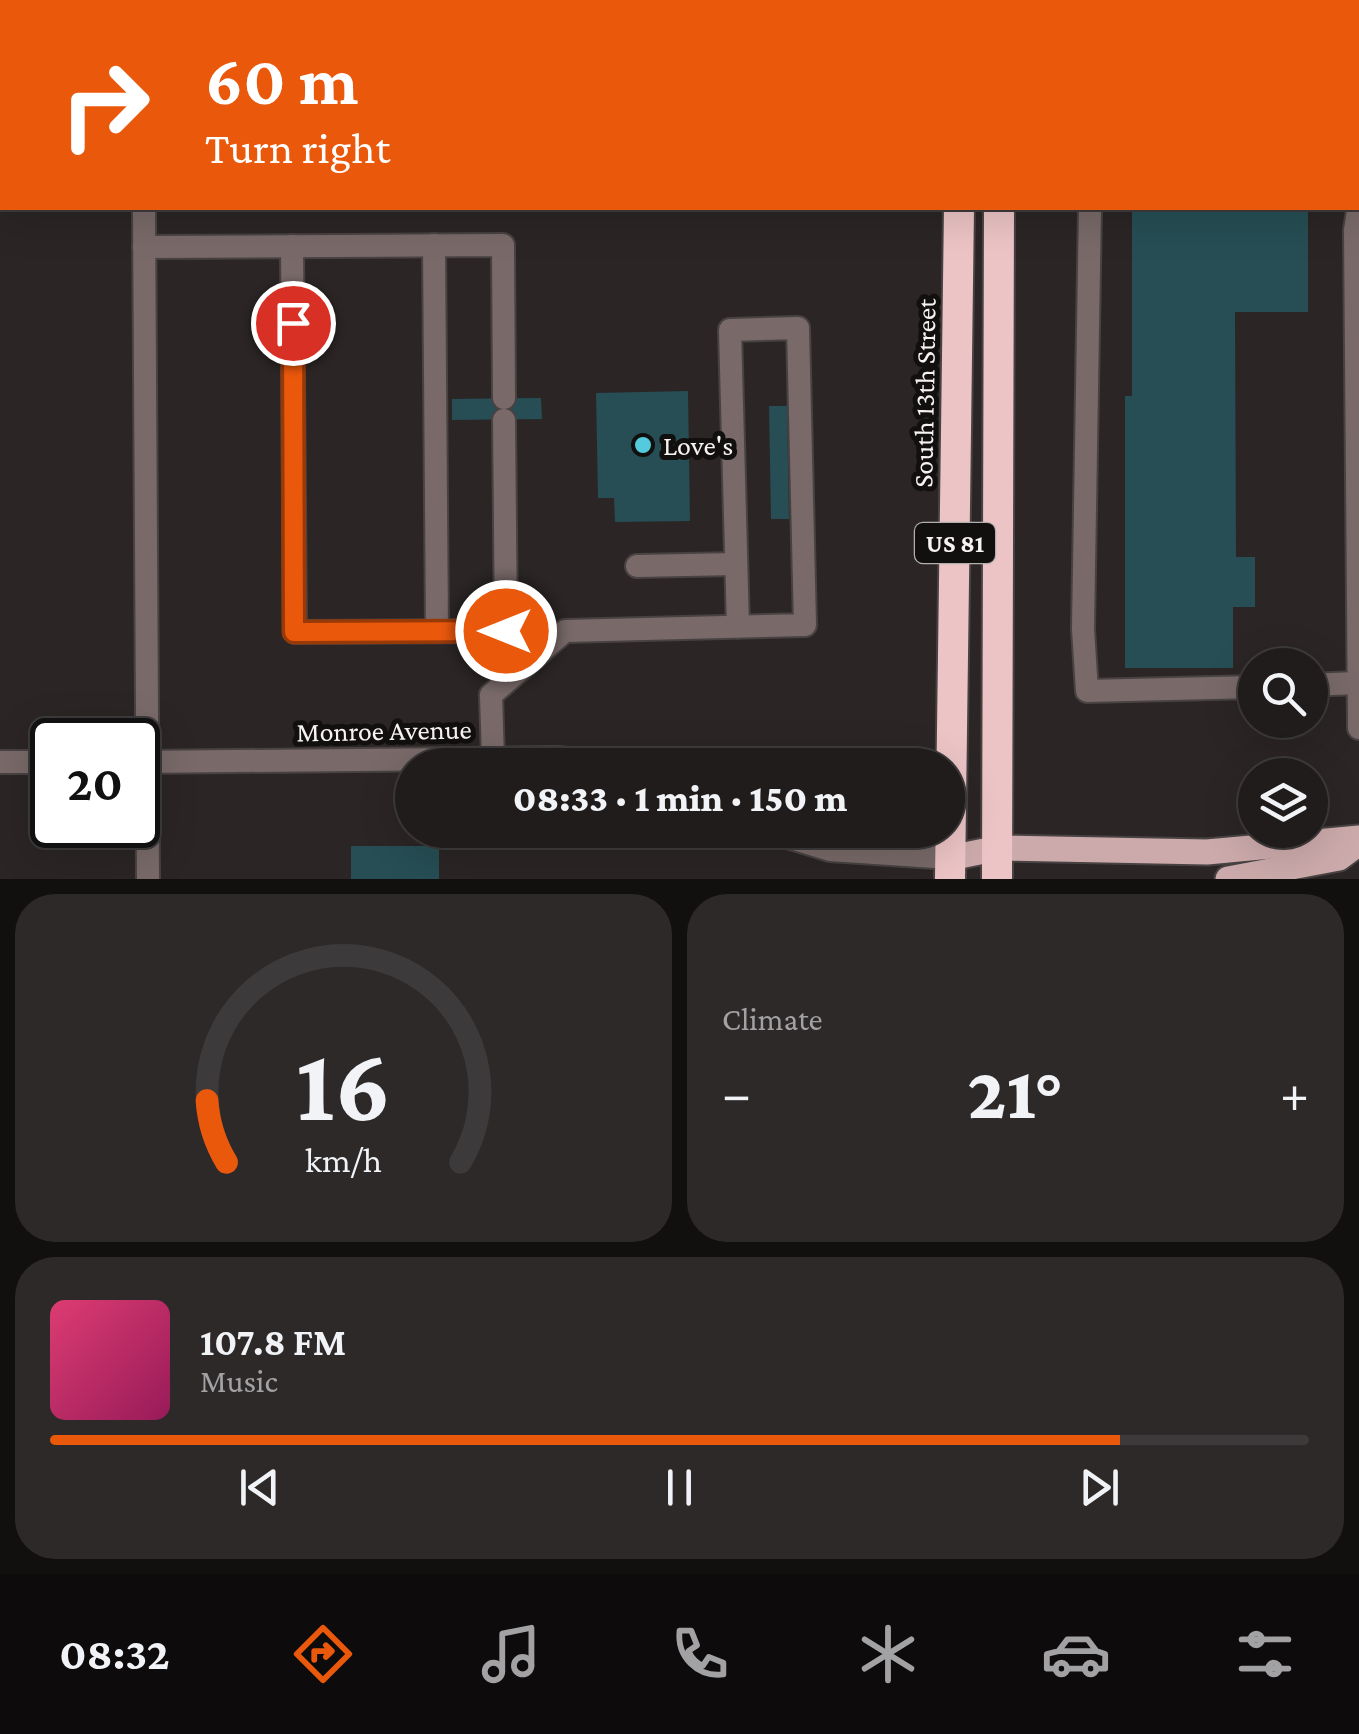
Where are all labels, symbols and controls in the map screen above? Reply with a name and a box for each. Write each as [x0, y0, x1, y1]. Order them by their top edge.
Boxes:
icon: right [40, 40, 170, 170]
text: 60 m [205, 41, 358, 119]
text: Turn right [205, 123, 390, 173]
pin [251, 281, 336, 366]
icon: arrive [266, 296, 321, 351]
street label: South 13th Street [907, 297, 942, 488]
place label: Love's [663, 430, 733, 461]
marker: Love's [632, 434, 654, 456]
road number: US 81 [915, 523, 995, 563]
position arrow [454, 579, 558, 683]
map controls [1238, 648, 1328, 848]
button: search [1238, 648, 1328, 738]
street label: Monroe Avenue [296, 713, 472, 748]
speed limit sign: 20 [30, 718, 160, 848]
button: layers [1238, 758, 1328, 848]
text: 08:33 · 1 min · 150 m [513, 777, 847, 819]
text: Climate [722, 1001, 823, 1037]
text: 16 [296, 1027, 391, 1142]
text: 21° [967, 1051, 1064, 1134]
text: − [722, 1063, 751, 1124]
text: + [1280, 1063, 1309, 1124]
text: km/h [305, 1140, 382, 1180]
text: 107.8 FM [200, 1321, 346, 1363]
text: Music [200, 1363, 278, 1399]
icon: previous [232, 1460, 287, 1515]
icon: pause [652, 1460, 707, 1515]
icon: next [1072, 1460, 1127, 1515]
icon: directions [288, 1619, 358, 1689]
icon: music [476, 1619, 546, 1689]
icon: phone [665, 1619, 735, 1689]
icon: climate [853, 1619, 923, 1689]
icon: car [1041, 1619, 1111, 1689]
icon: filters [1230, 1619, 1300, 1689]
text: 08:32 [59, 1629, 170, 1679]

